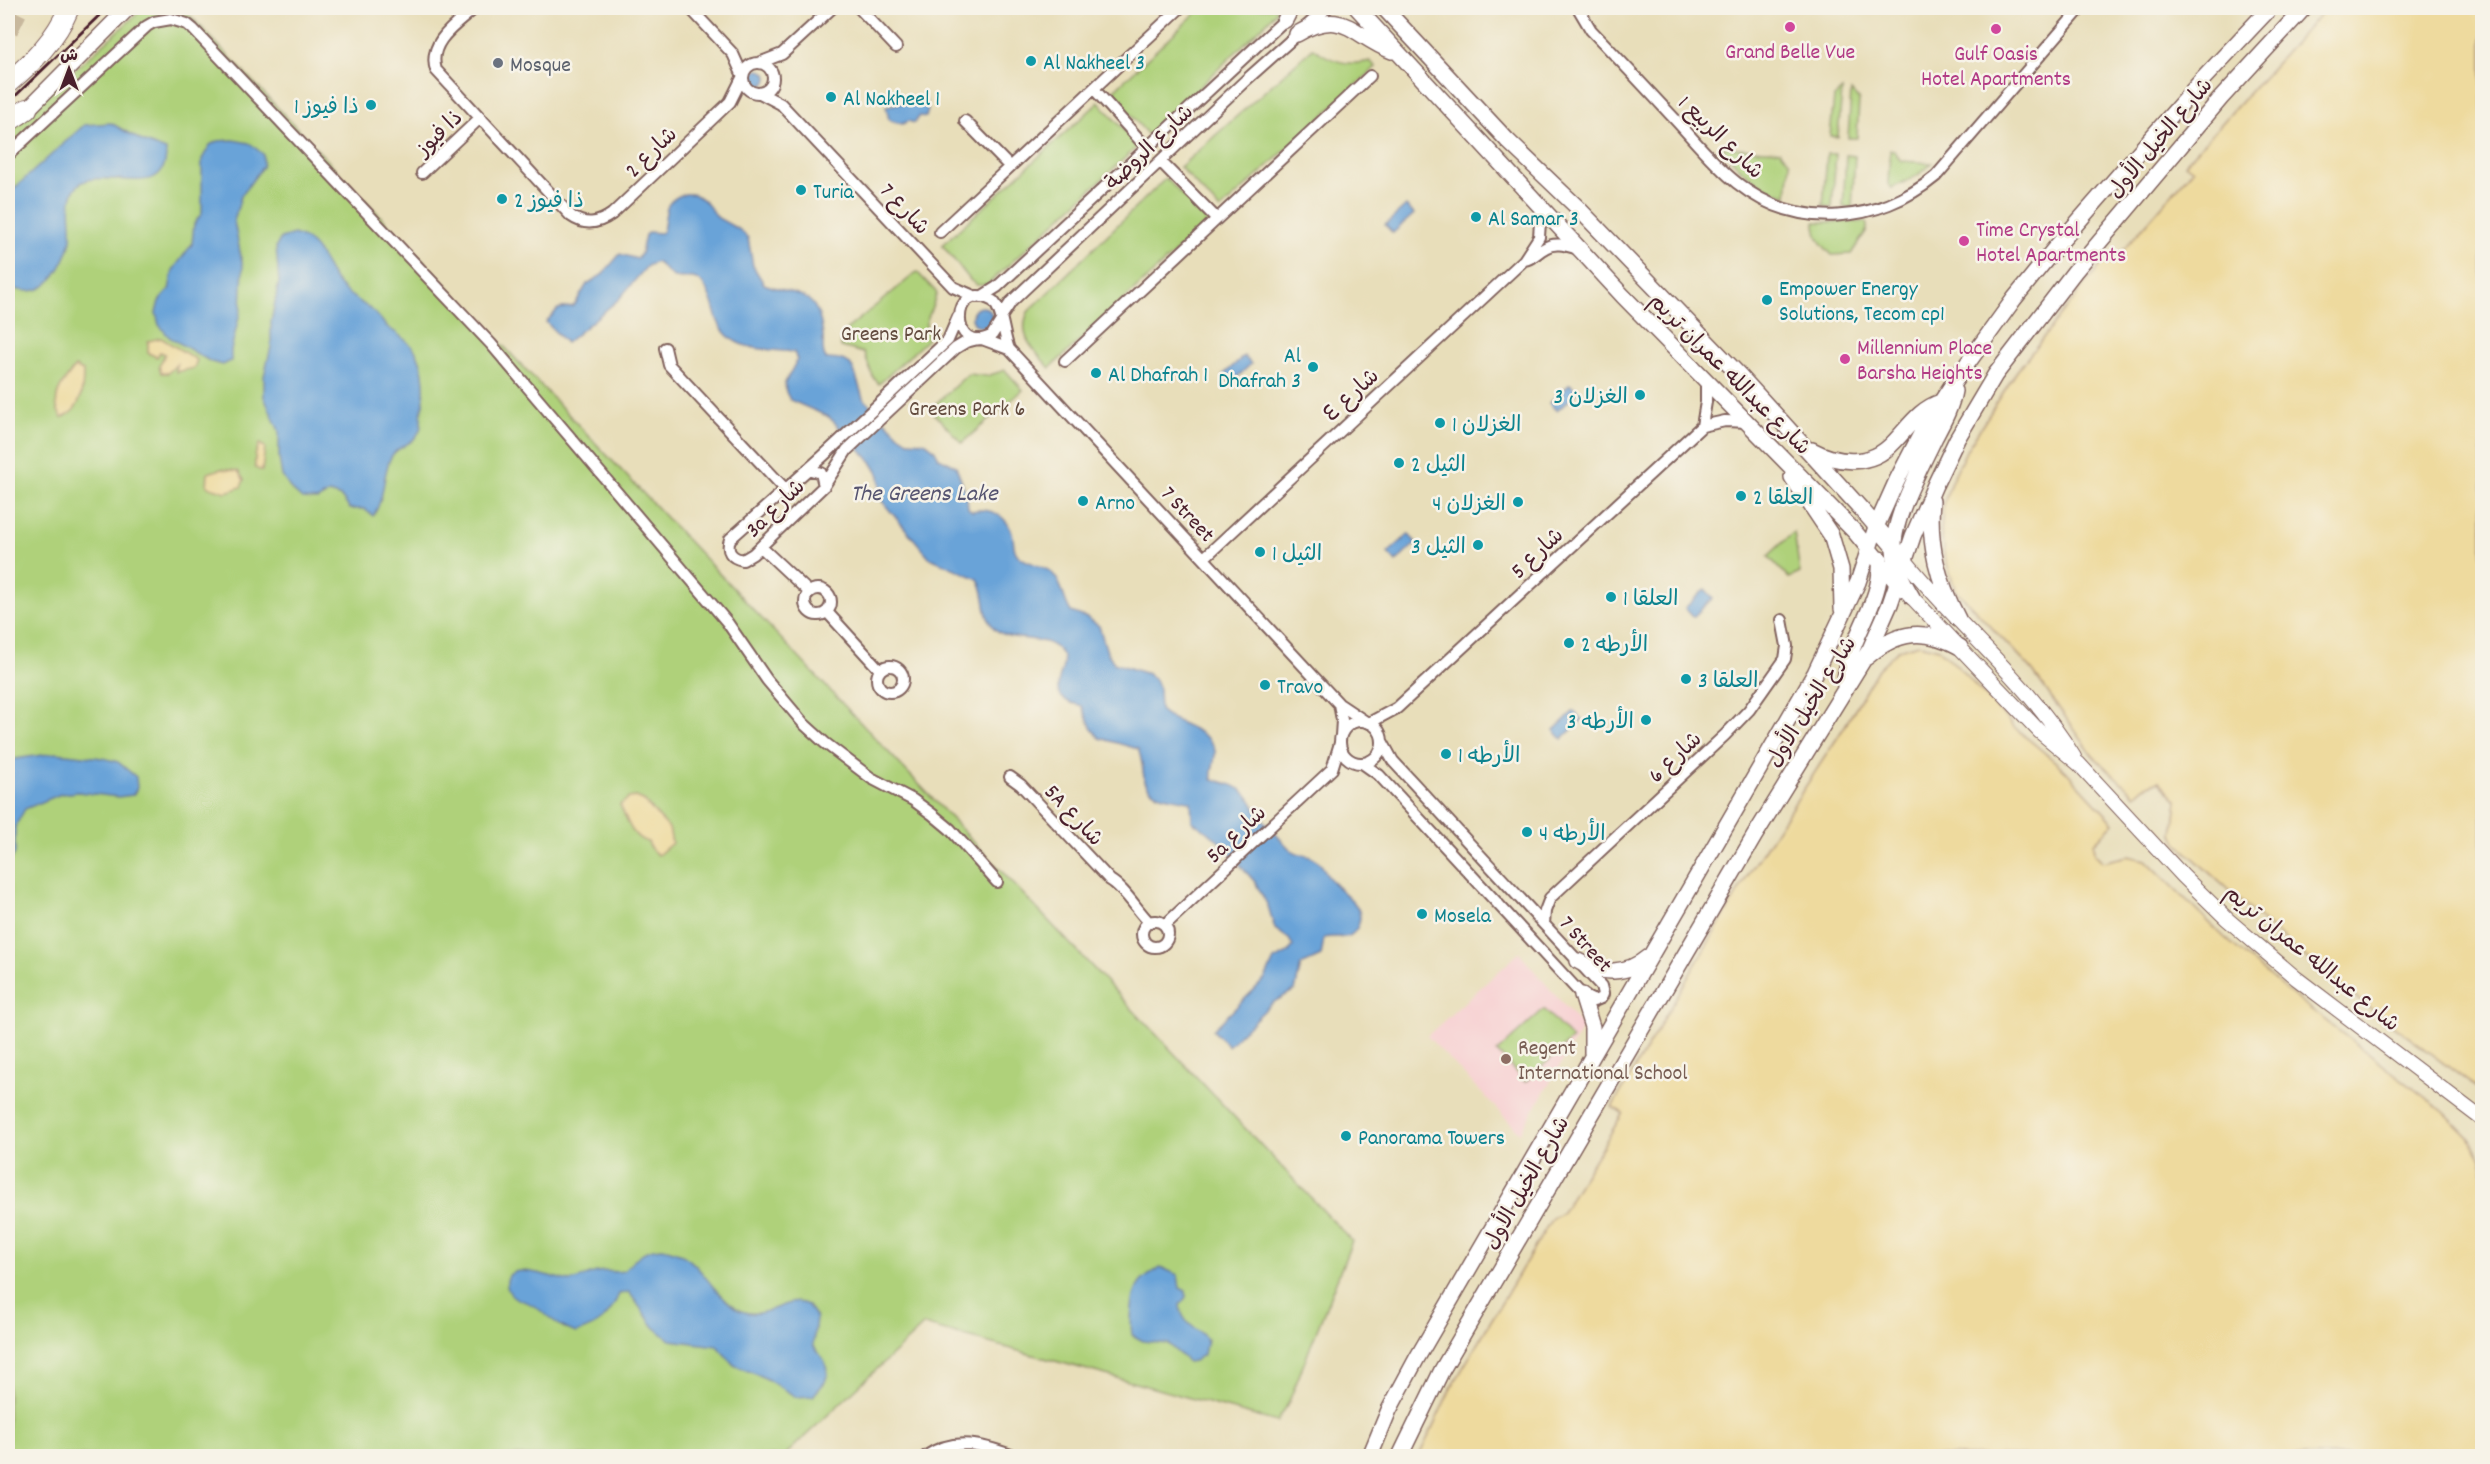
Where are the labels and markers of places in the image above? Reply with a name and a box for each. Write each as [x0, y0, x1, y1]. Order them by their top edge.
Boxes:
marker: Grand Belle Vue [1783, 20, 1797, 34]
marker: Gulf Oasis Hotel Apartments [1989, 22, 2003, 36]
place label: Grand Belle Vue [1725, 38, 1855, 69]
place label: Gulf Oasis Hotel Apartments [1921, 40, 2071, 96]
place label: Al Nakheel 3 [1043, 49, 1145, 80]
place label: Mosque [510, 51, 571, 82]
marker: Al Nakheel 3 [1024, 54, 1038, 68]
marker: Mosque [491, 56, 505, 70]
place label: Al Nakheel 1 [843, 85, 940, 116]
marker: Al Nakheel 1 [824, 90, 838, 104]
place label: ذا فيوز 1 [294, 93, 359, 124]
marker: ذا فيوز 1 [364, 98, 378, 112]
place label: Turia [813, 178, 854, 209]
marker: Turia [794, 183, 808, 197]
place label: ذا فيوز 2 [514, 187, 584, 218]
marker: ذا فيوز 2 [495, 192, 509, 206]
place label: Al Samar 3 [1488, 205, 1579, 236]
marker: Al Samar 3 [1469, 210, 1483, 224]
place label: Time Crystal Hotel Apartments [1976, 216, 2126, 272]
marker: Time Crystal Hotel Apartments [1957, 234, 1971, 248]
place label: Empower Energy Solutions, Tecom cp1 [1779, 275, 1945, 331]
marker: Empower Energy Solutions, Tecom cp1 [1760, 293, 1774, 307]
place label: Millennium Place Barsha Heights [1857, 334, 1992, 390]
place label: Al Dhafrah 3 [1218, 342, 1301, 398]
marker: Millennium Place Barsha Heights [1838, 352, 1852, 366]
marker: Al Dhafrah 3 [1306, 360, 1320, 374]
place label: Al Dhafrah 1 [1108, 361, 1208, 392]
marker: Al Dhafrah 1 [1089, 366, 1103, 380]
place label: الغزلان 3 [1554, 383, 1628, 414]
marker: الغزلان 3 [1633, 388, 1647, 402]
place label: الغزلان 1 [1452, 411, 1521, 442]
marker: الغزلان 1 [1433, 416, 1447, 430]
place label: الثيل 2 [1411, 451, 1466, 482]
marker: الثيل 2 [1392, 456, 1406, 470]
place label: العلقا 2 [1753, 484, 1813, 515]
place label: Arno [1095, 489, 1135, 520]
marker: العلقا 2 [1734, 489, 1748, 503]
place label: الغزلان 4 [1432, 490, 1506, 521]
marker: Arno [1076, 494, 1090, 508]
marker: الغزلان 4 [1511, 495, 1525, 509]
place label: الثيل 3 [1411, 533, 1466, 564]
marker: الثيل 3 [1471, 538, 1485, 552]
place label: الثيل 1 [1272, 540, 1322, 571]
marker: الثيل 1 [1253, 545, 1267, 559]
place label: العلقا 1 [1623, 585, 1678, 616]
marker: العلقا 1 [1604, 590, 1618, 604]
place label: الأرطه 2 [1581, 628, 1648, 662]
marker: الأرطه 2 [1562, 636, 1576, 650]
place label: العلقا 3 [1698, 667, 1758, 698]
marker: العلقا 3 [1679, 672, 1693, 686]
place label: Travo [1277, 673, 1323, 704]
marker: Travo [1258, 678, 1272, 692]
place label: الأرطه 3 [1567, 705, 1634, 739]
marker: الأرطه 3 [1639, 713, 1653, 727]
place label: الأرطه 1 [1458, 739, 1520, 773]
marker: الأرطه 1 [1439, 747, 1453, 761]
place label: الأرطه 4 [1539, 817, 1606, 851]
marker: الأرطه 4 [1520, 825, 1534, 839]
place label: Mosela [1434, 902, 1492, 933]
marker: Mosela [1415, 907, 1429, 921]
place label: Regent International School [1518, 1034, 1688, 1090]
marker: Regent International School [1499, 1052, 1513, 1066]
place label: Panorama Towers [1358, 1124, 1505, 1155]
marker: Panorama Towers [1339, 1129, 1353, 1143]

